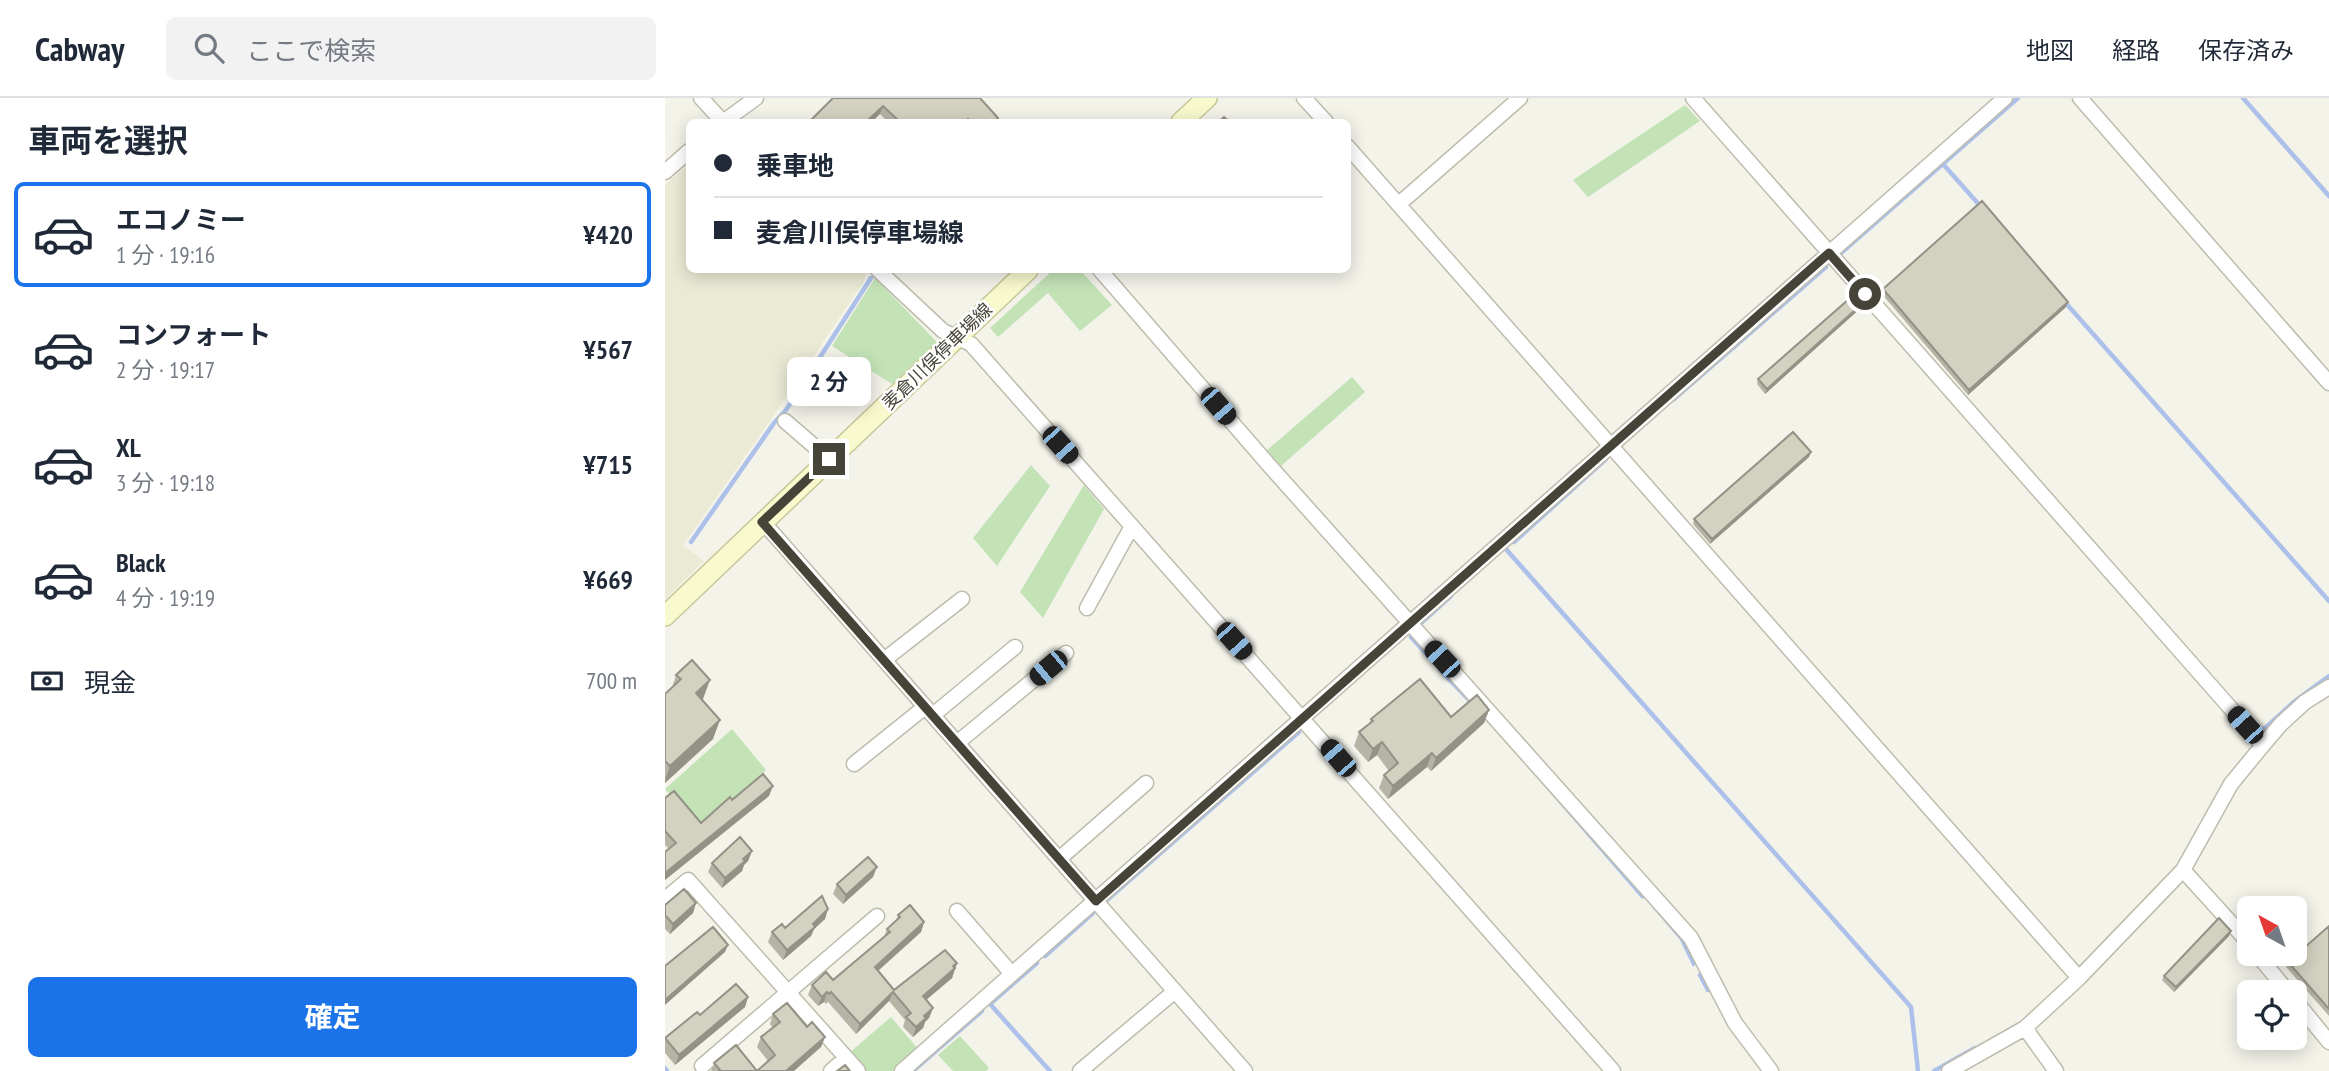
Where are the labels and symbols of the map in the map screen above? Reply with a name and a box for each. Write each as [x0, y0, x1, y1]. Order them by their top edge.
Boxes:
route start [1849, 278, 1881, 310]
street label: 麦倉川俣停車場線 [877, 298, 997, 414]
callout: 2 分 [787, 358, 871, 406]
car [1197, 383, 1240, 429]
car [1039, 422, 1082, 468]
route end [813, 443, 845, 475]
car [1213, 618, 1256, 664]
car [1420, 636, 1465, 682]
car [1026, 646, 1071, 690]
car [2224, 702, 2267, 748]
car [1317, 735, 1360, 781]
north arrow [2237, 896, 2307, 966]

